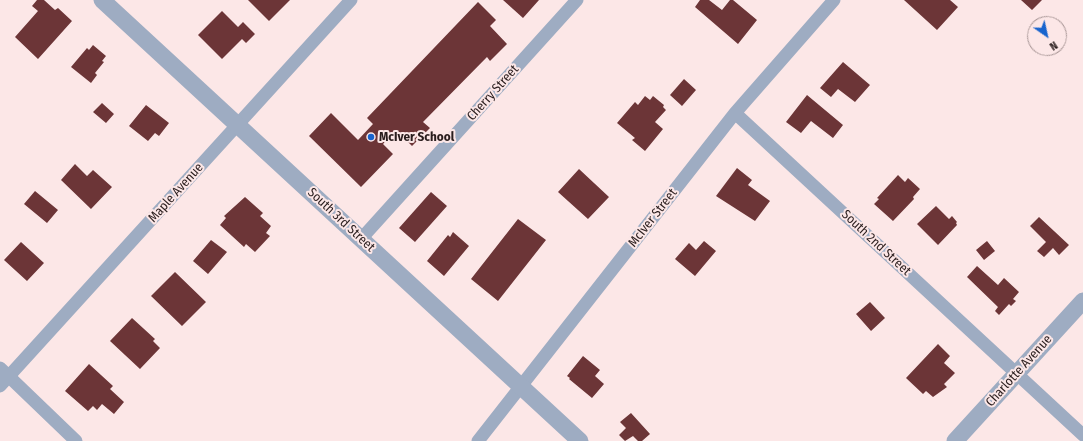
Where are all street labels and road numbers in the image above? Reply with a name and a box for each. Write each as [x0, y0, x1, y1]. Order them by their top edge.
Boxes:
street label: Cherry Street [464, 62, 522, 124]
street label: Maple Avenue [145, 160, 207, 226]
street label: South 3rd Street [304, 185, 378, 255]
street label: McIver Street [625, 186, 681, 250]
street label: South 2nd Street [838, 207, 914, 279]
street label: Charlotte Avenue [983, 332, 1055, 410]

